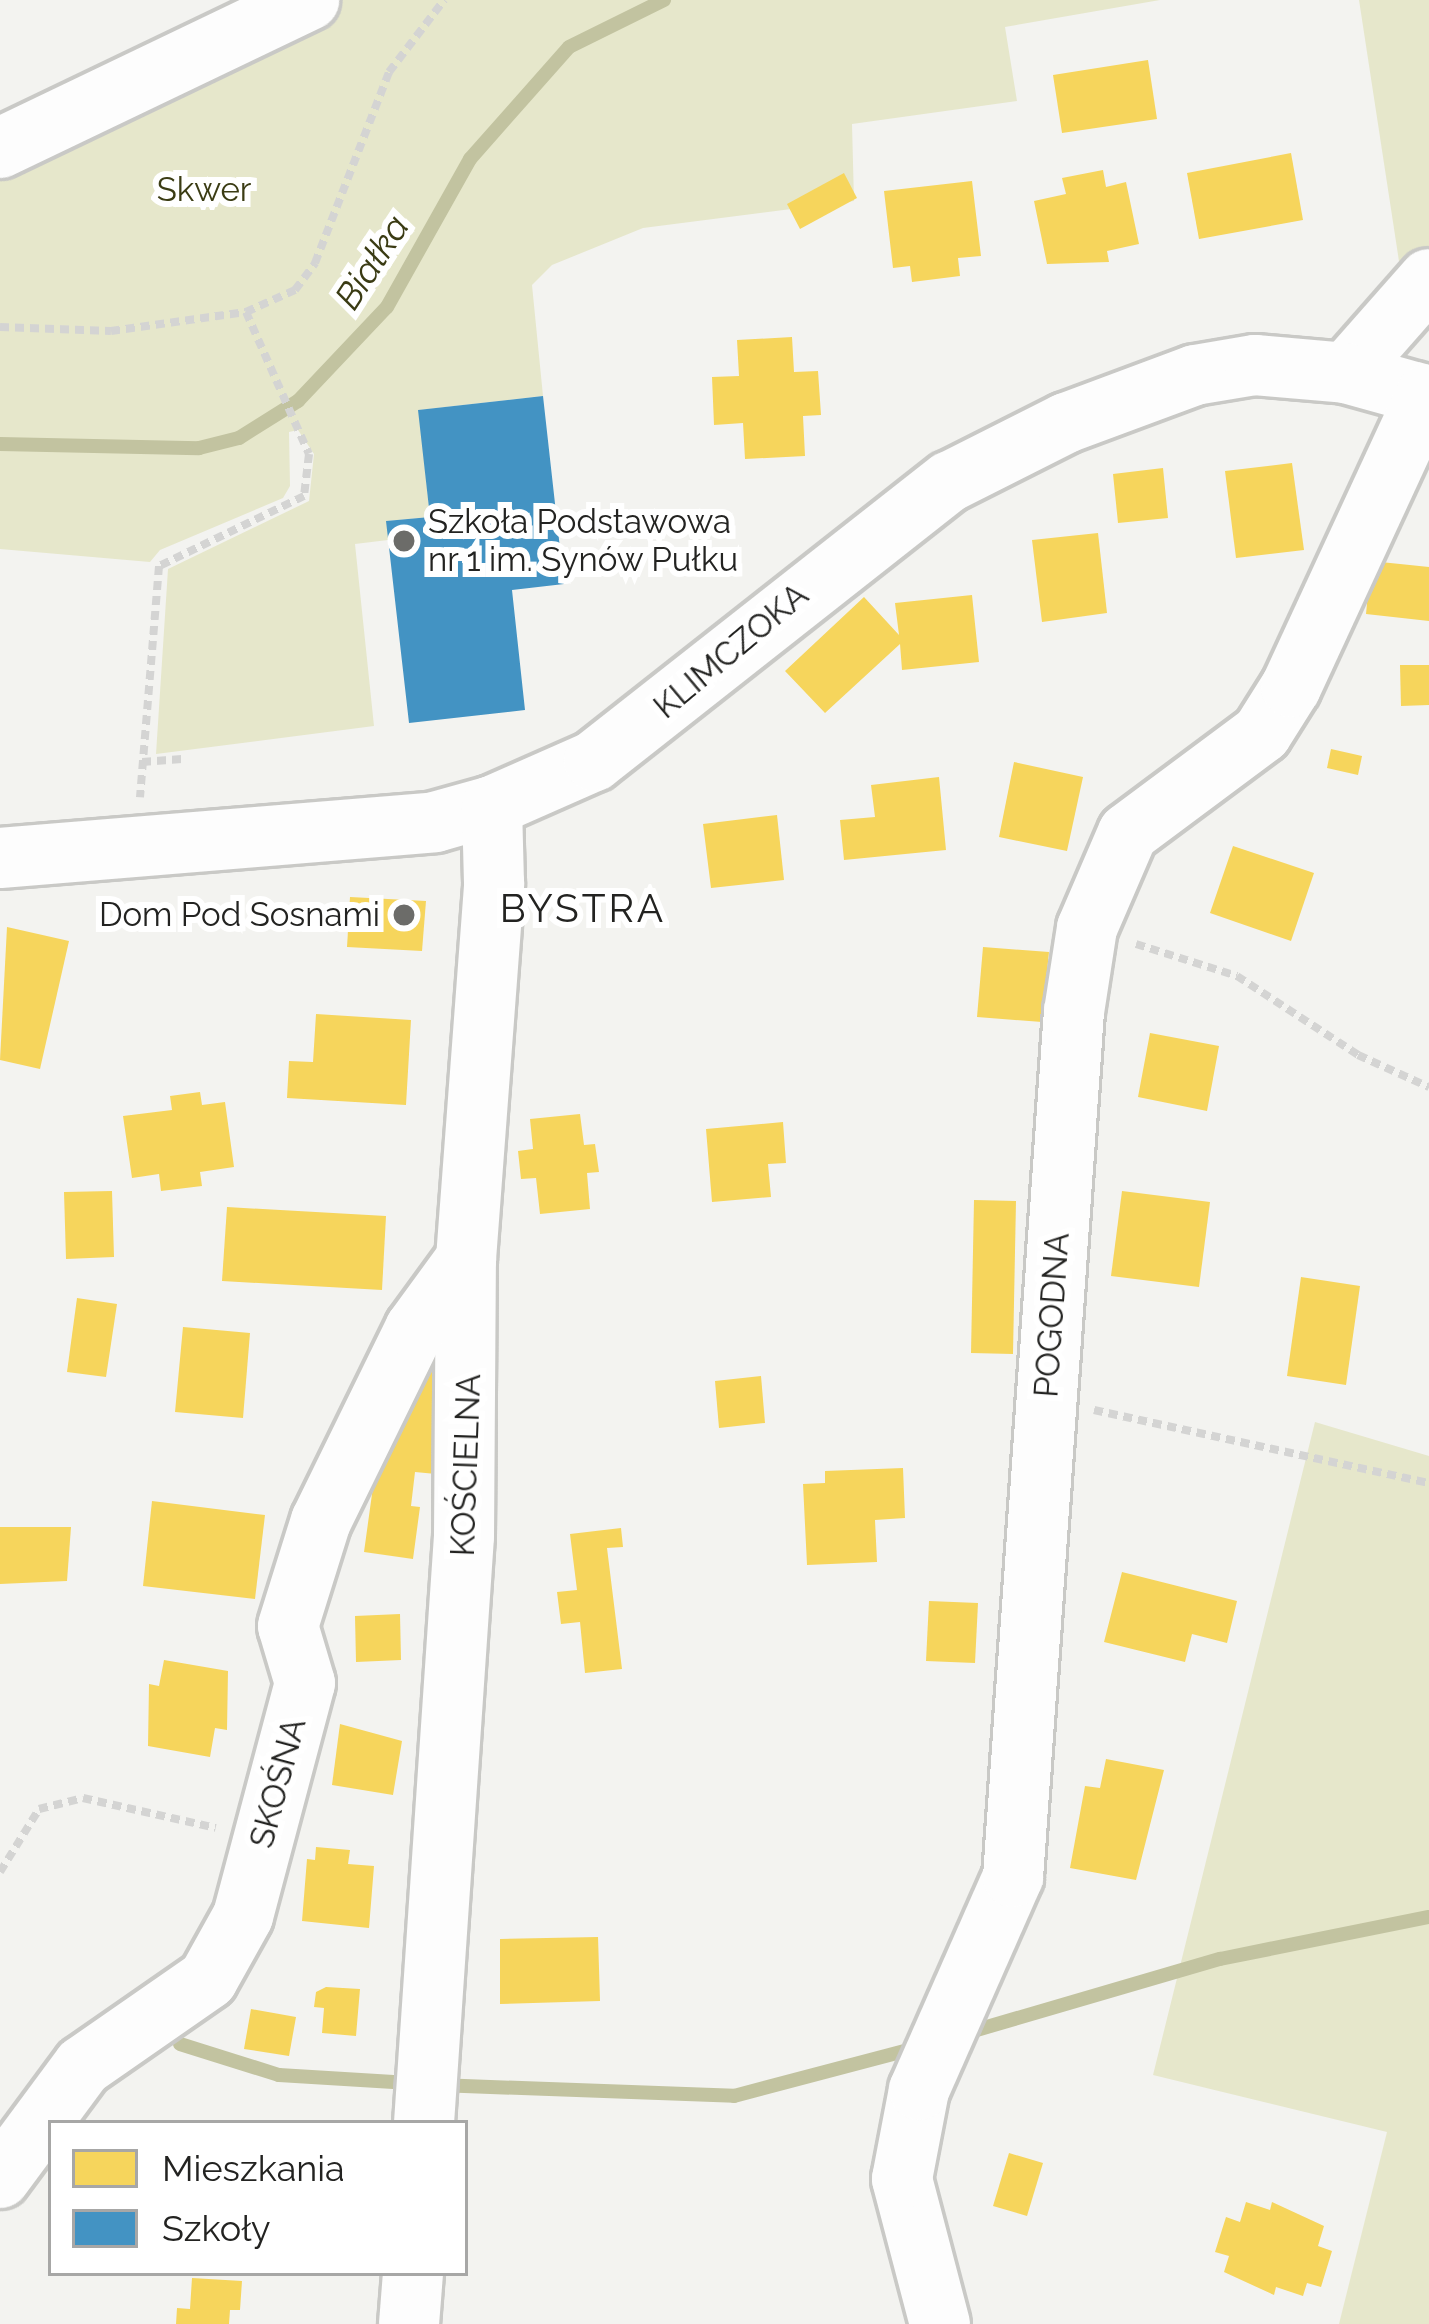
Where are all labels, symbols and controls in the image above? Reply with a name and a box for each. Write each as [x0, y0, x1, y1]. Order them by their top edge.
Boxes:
park label: Skwer [157, 170, 251, 210]
water label: Białka [326, 207, 418, 317]
place label: Szkoła Podstawowa nr 1 im. Synów Pułku [428, 502, 740, 580]
marker: Szkoła Podstawowa nr 1 im. Synów Pułku [391, 528, 417, 554]
street label: KLIMCZOKA [646, 575, 816, 727]
district label: BYSTRA [500, 885, 666, 931]
place label: Dom Pod Sosnami [99, 895, 380, 935]
marker: Dom Pod Sosnami [391, 902, 417, 928]
street label: POGODNA [1026, 1231, 1078, 1399]
street label: KOŚCIELNA [443, 1373, 489, 1557]
street label: SKOŚNA [242, 1714, 314, 1852]
legend [48, 2120, 468, 2276]
text: Mieszkania [162, 2147, 345, 2189]
text: Szkoły [162, 2207, 271, 2249]

